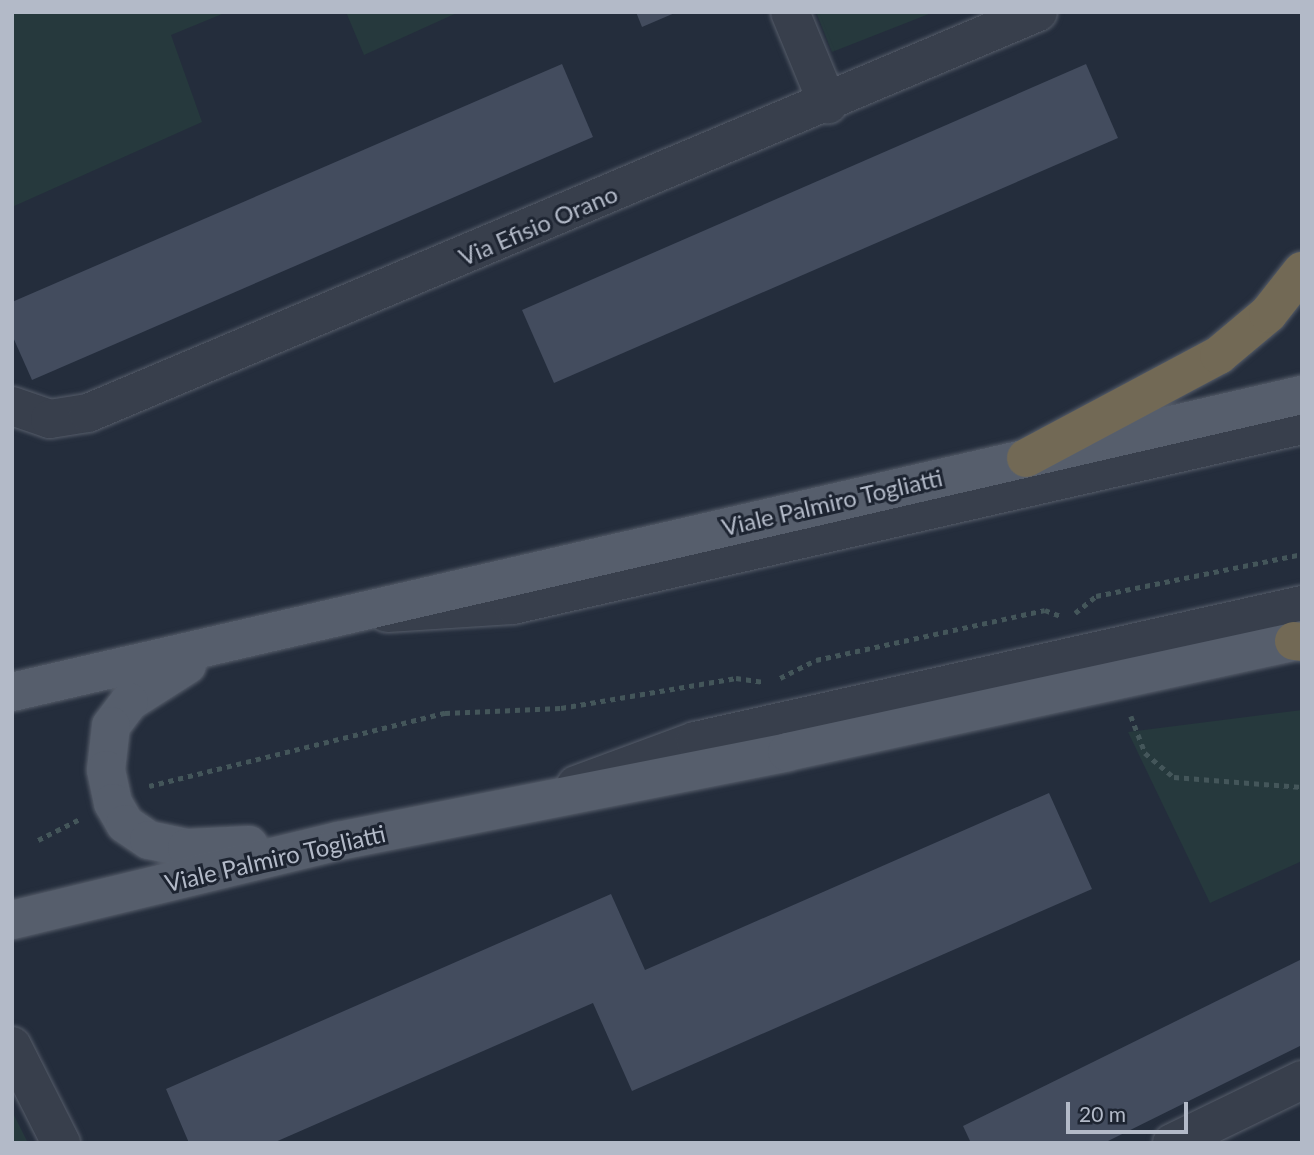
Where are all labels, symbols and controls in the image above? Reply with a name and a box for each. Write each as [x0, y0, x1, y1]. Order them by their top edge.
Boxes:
street label: Via Efisio Orano [454, 179, 622, 271]
street label: Viale Palmiro Togliatti [718, 463, 946, 541]
street label: Viale Palmiro Togliatti [161, 819, 389, 897]
scale bar [1069, 1088, 1192, 1132]
text: 20 m [1079, 1101, 1126, 1126]

